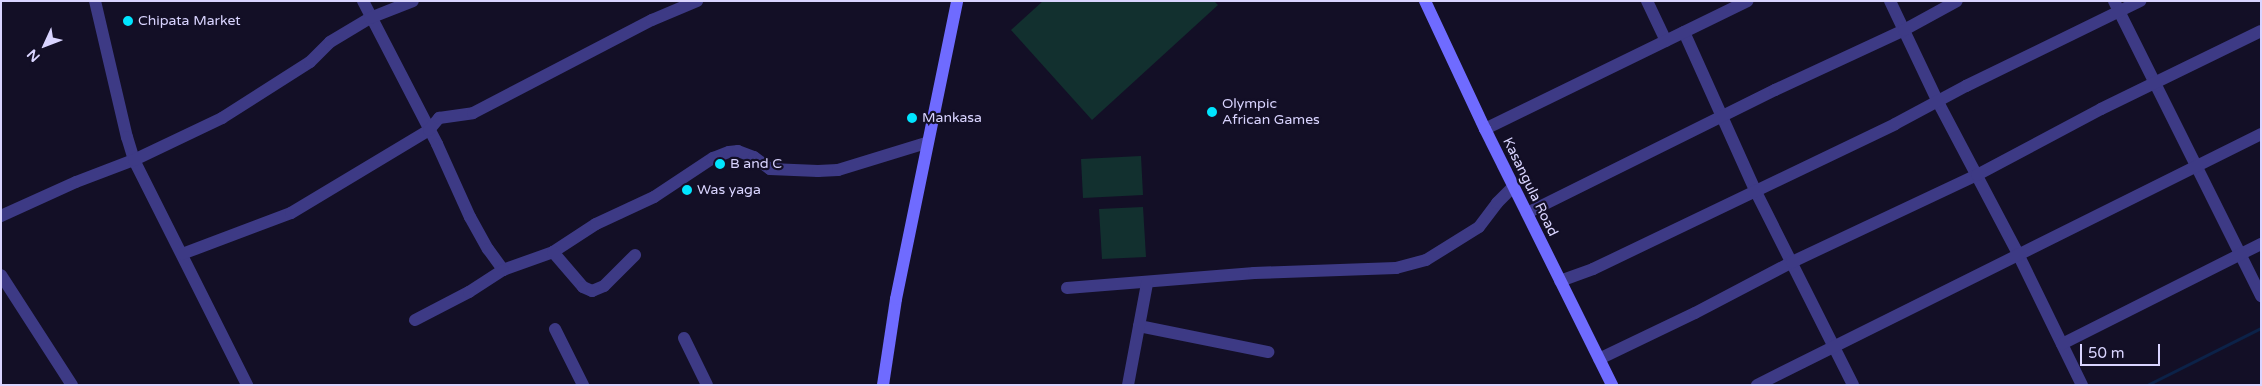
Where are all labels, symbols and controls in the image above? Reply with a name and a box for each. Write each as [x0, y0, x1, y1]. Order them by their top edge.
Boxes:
place label: Chipata Market [138, 13, 241, 29]
marker: Chipata Market [122, 15, 134, 27]
north arrow [20, 20, 70, 70]
text: N [24, 46, 44, 65]
place label: Olympic African Games [1222, 96, 1320, 128]
marker: Olympic African Games [1206, 106, 1218, 118]
place label: Mankasa [922, 110, 982, 126]
marker: Mankasa [906, 112, 918, 124]
street label: Kasangula Road [1499, 135, 1561, 239]
place label: B and C [730, 156, 782, 172]
marker: B and C [714, 158, 726, 170]
place label: Was yaga [697, 182, 761, 198]
marker: Was yaga [681, 184, 693, 196]
scale bar [2082, 334, 2162, 366]
text: 50 m [2088, 344, 2125, 362]

